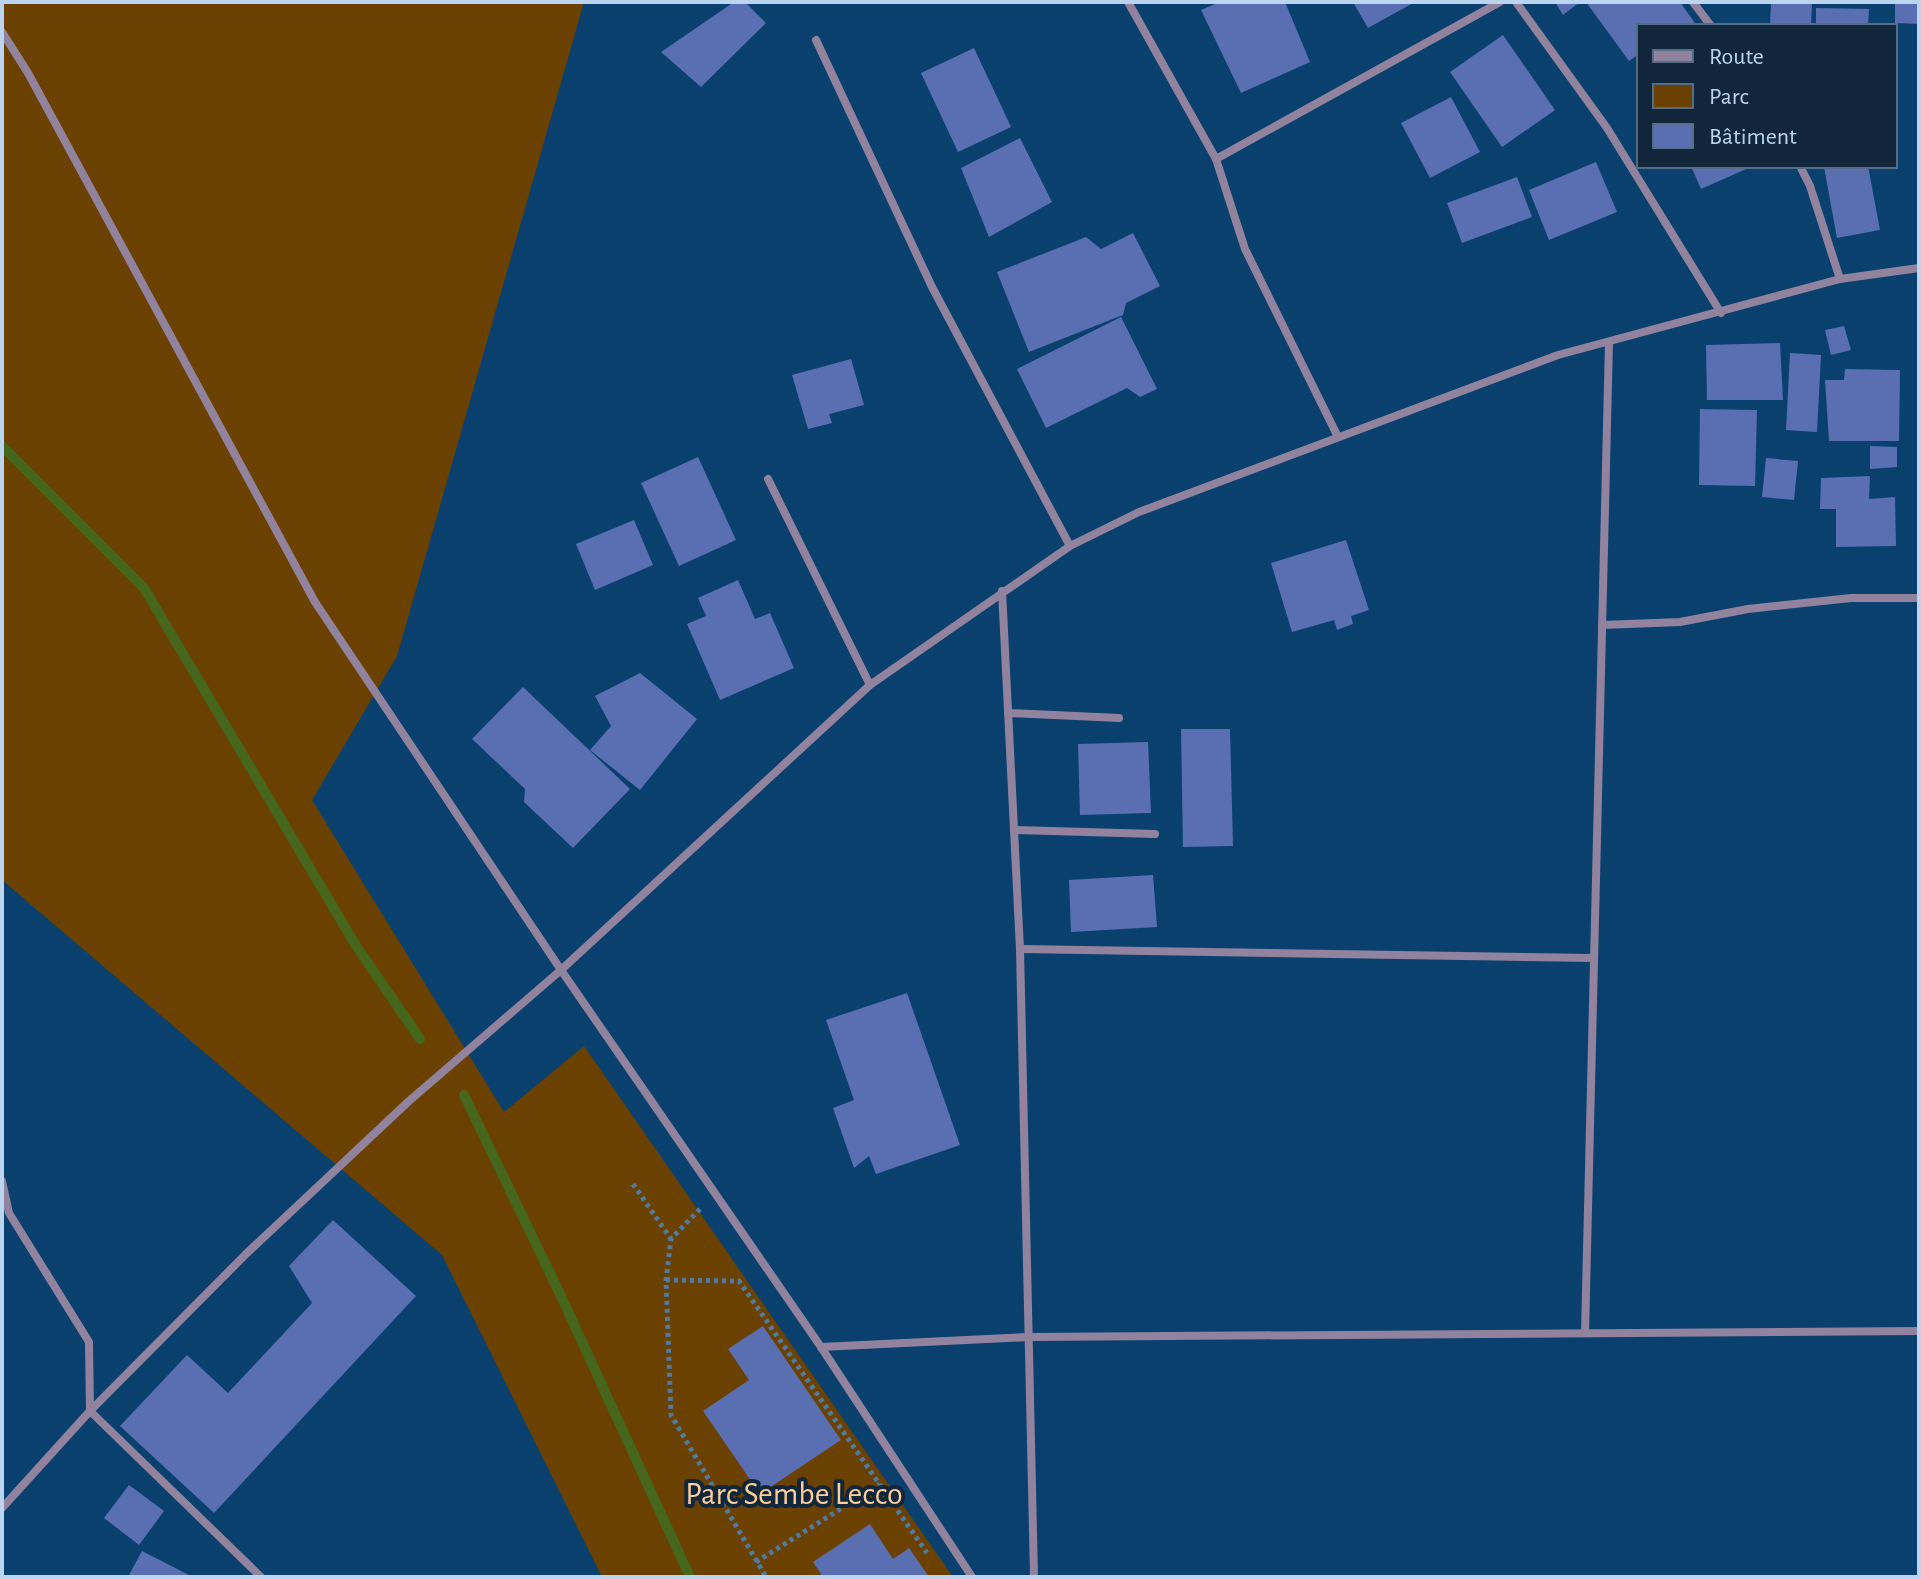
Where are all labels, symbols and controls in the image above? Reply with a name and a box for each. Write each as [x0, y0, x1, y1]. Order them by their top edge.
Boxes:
legend [1637, 24, 1897, 168]
text: Route [1709, 45, 1764, 69]
text: Parc [1709, 85, 1749, 109]
text: Bâtiment [1709, 125, 1797, 149]
park label: Parc Sembe Lecco [685, 1478, 903, 1510]

